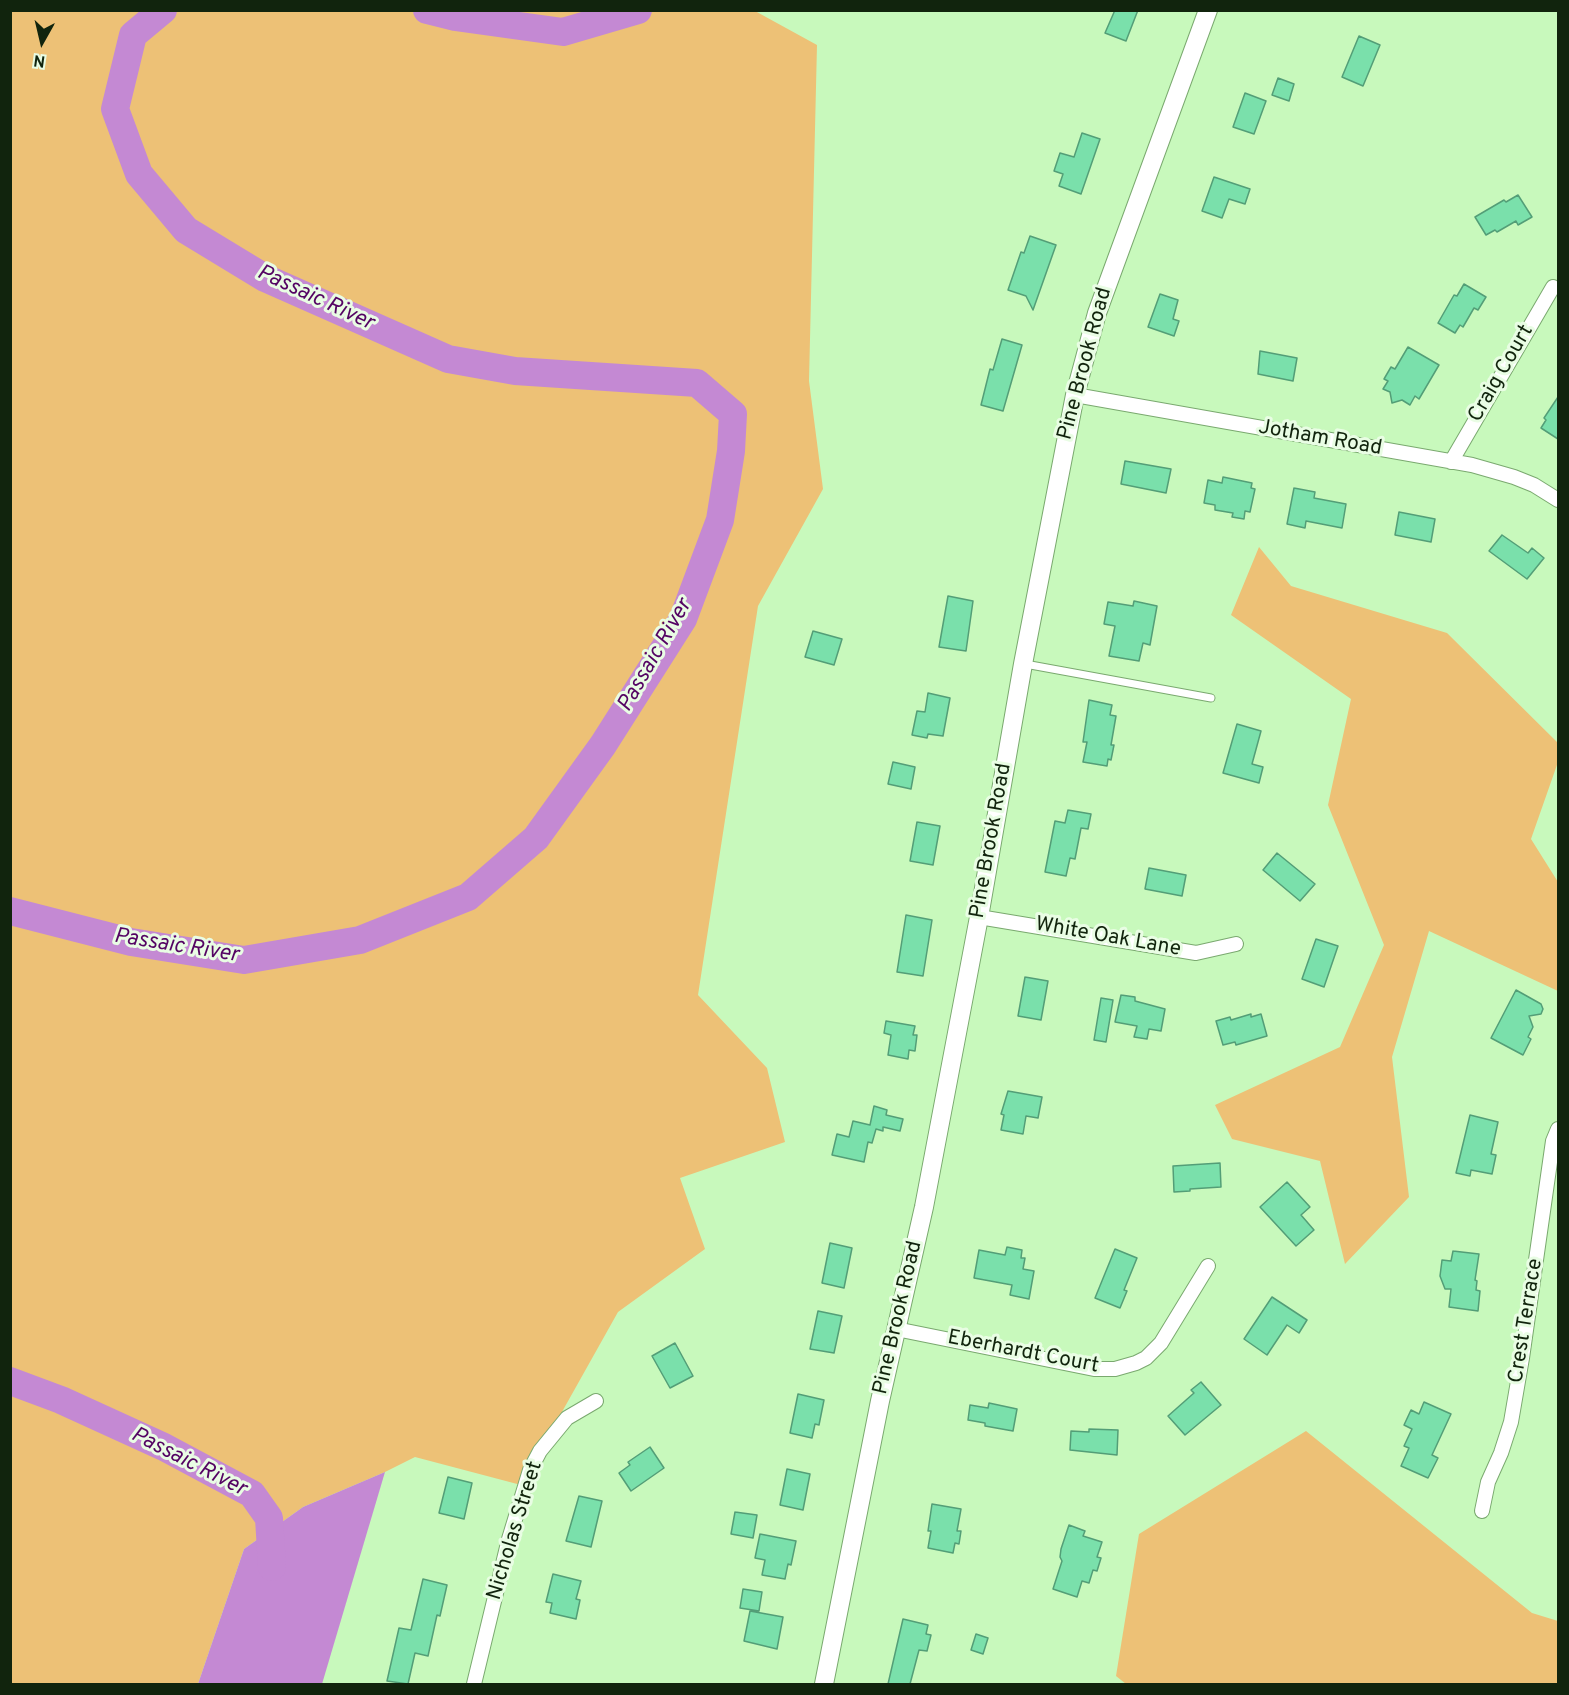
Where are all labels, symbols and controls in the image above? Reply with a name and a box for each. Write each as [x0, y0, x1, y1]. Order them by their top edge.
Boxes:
north arrow [12, 12, 72, 72]
text: N [32, 49, 47, 71]
water label: Passaic River [252, 260, 378, 338]
street label: Pine Brook Road [1054, 285, 1118, 443]
street label: Craig Court [1464, 321, 1540, 427]
street label: Jotham Road [1256, 416, 1384, 462]
water label: Passaic River [613, 595, 699, 717]
street label: Pine Brook Road [966, 762, 1018, 920]
street label: White Oak Lane [1033, 913, 1183, 963]
water label: Passaic River [112, 924, 240, 970]
street label: Pine Brook Road [869, 1239, 929, 1397]
street label: Crest Terrace [1505, 1257, 1549, 1385]
street label: Eberhardt Court [945, 1326, 1101, 1380]
water label: Passaic River [126, 1423, 250, 1503]
street label: Nicholas Street [483, 1459, 549, 1603]

